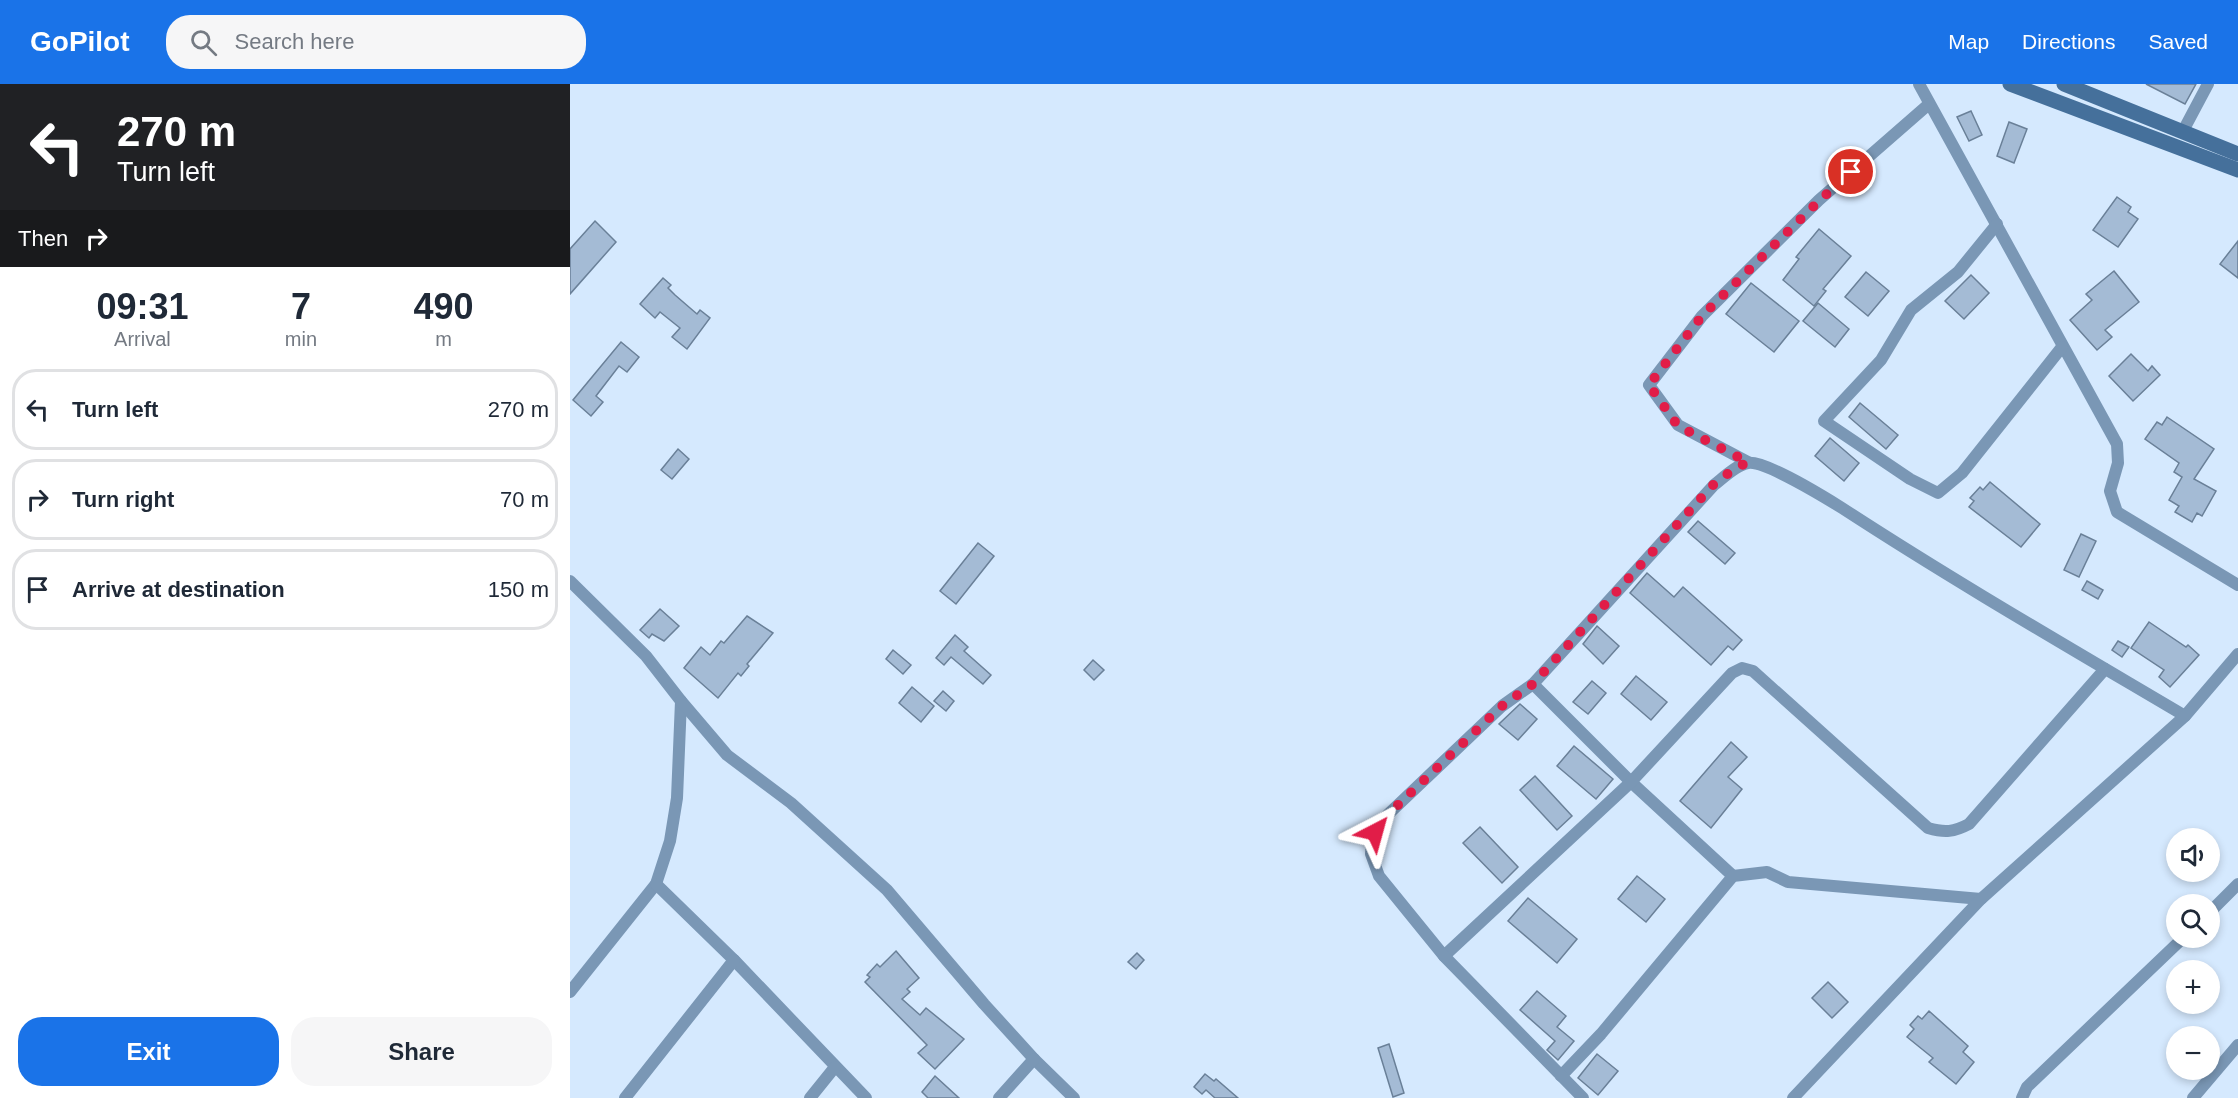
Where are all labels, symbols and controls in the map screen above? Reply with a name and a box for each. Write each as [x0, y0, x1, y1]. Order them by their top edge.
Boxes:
search box [166, 15, 586, 69]
text: GoPilot [30, 26, 130, 57]
icon: search [187, 26, 220, 59]
text: Search here [235, 29, 354, 54]
text: Map [1948, 30, 1989, 53]
text: Directions [2022, 30, 2115, 53]
text: Saved [2148, 30, 2208, 53]
icon: left [18, 108, 96, 186]
text: 270 m [117, 108, 236, 155]
pin [1825, 146, 1876, 197]
icon: arrive [1834, 155, 1867, 188]
text: Turn left [117, 157, 215, 187]
icon: right [80, 222, 113, 255]
text: Then [18, 226, 68, 251]
text: 09:31 [96, 286, 188, 327]
text: 7 [291, 286, 311, 327]
text: 490 [413, 286, 474, 327]
text: Arrival [114, 328, 171, 350]
text: min [285, 328, 317, 350]
text: m [435, 328, 452, 350]
icon: left [21, 393, 54, 426]
text: Turn left [72, 397, 158, 422]
text: 270 m [488, 397, 549, 422]
icon: right [21, 483, 54, 516]
text: Turn right [72, 487, 174, 512]
text: 70 m [500, 487, 549, 512]
icon: arrive [21, 573, 54, 606]
text: Arrive at destination [72, 577, 285, 602]
text: 150 m [488, 577, 549, 602]
position arrow [1343, 800, 1407, 864]
map controls [2166, 828, 2220, 1080]
button: sound [2166, 828, 2220, 882]
button: search [2166, 894, 2220, 948]
button: + [2166, 960, 2220, 1014]
button: Exit [18, 1017, 279, 1086]
button: Share [291, 1017, 552, 1086]
button: − [2166, 1026, 2220, 1080]

